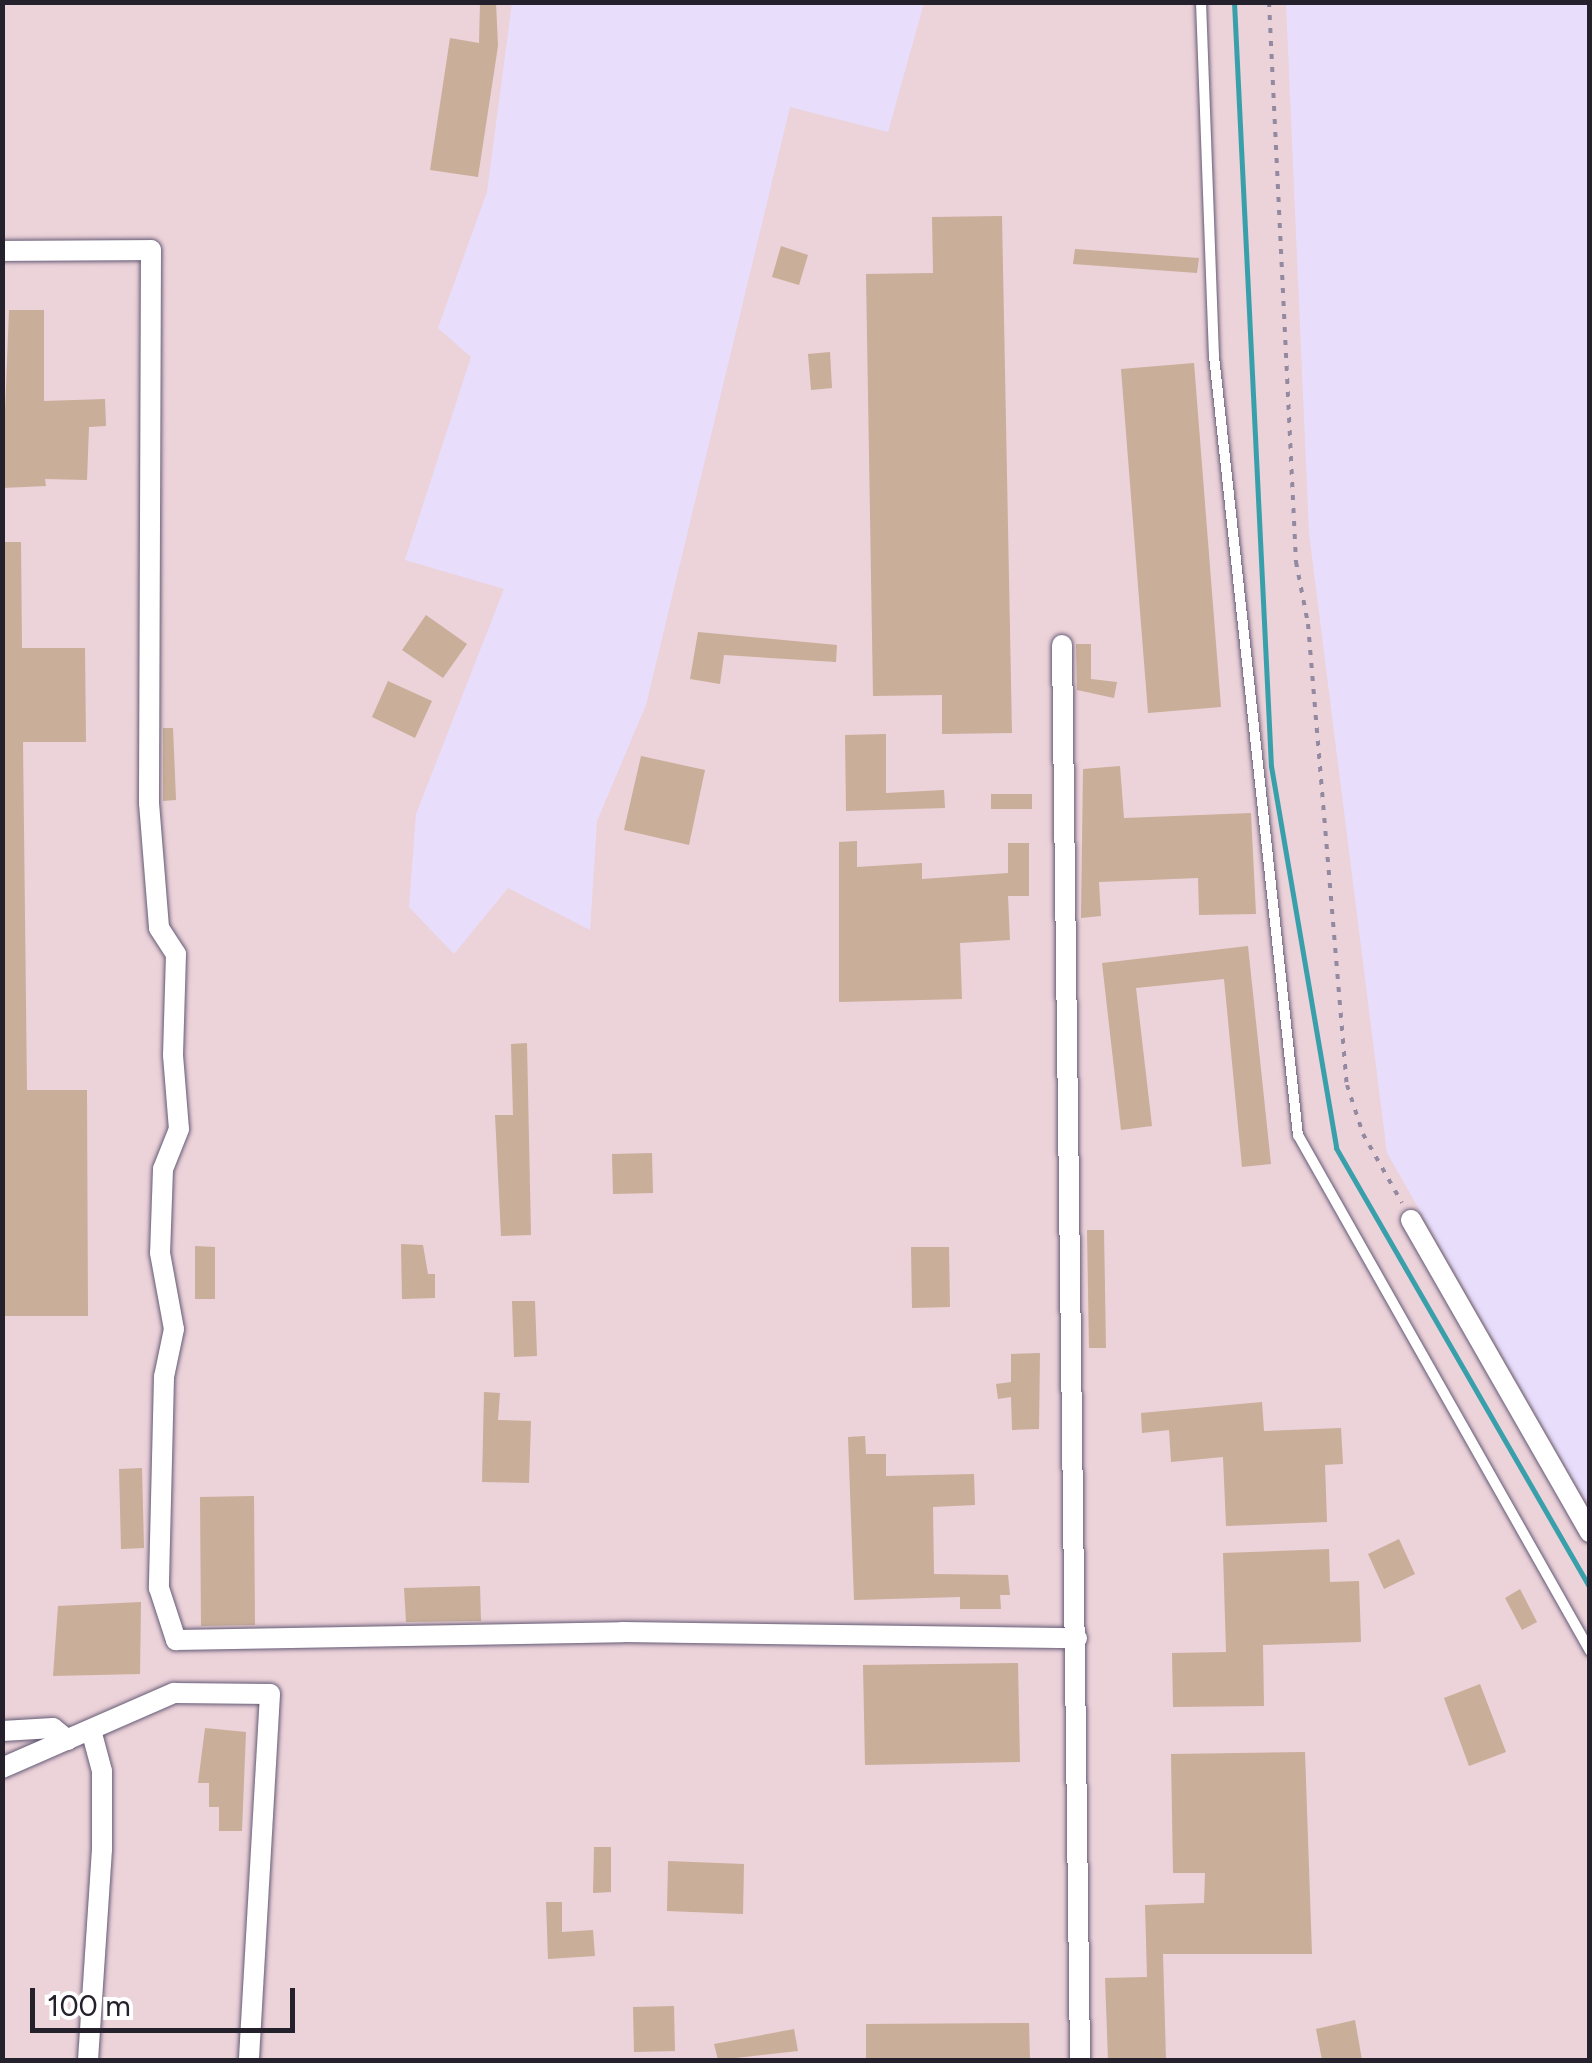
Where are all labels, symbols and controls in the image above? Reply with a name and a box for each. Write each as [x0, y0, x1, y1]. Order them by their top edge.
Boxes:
scale bar [35, 1968, 300, 2030]
text: 100 m [47, 1987, 131, 2024]

